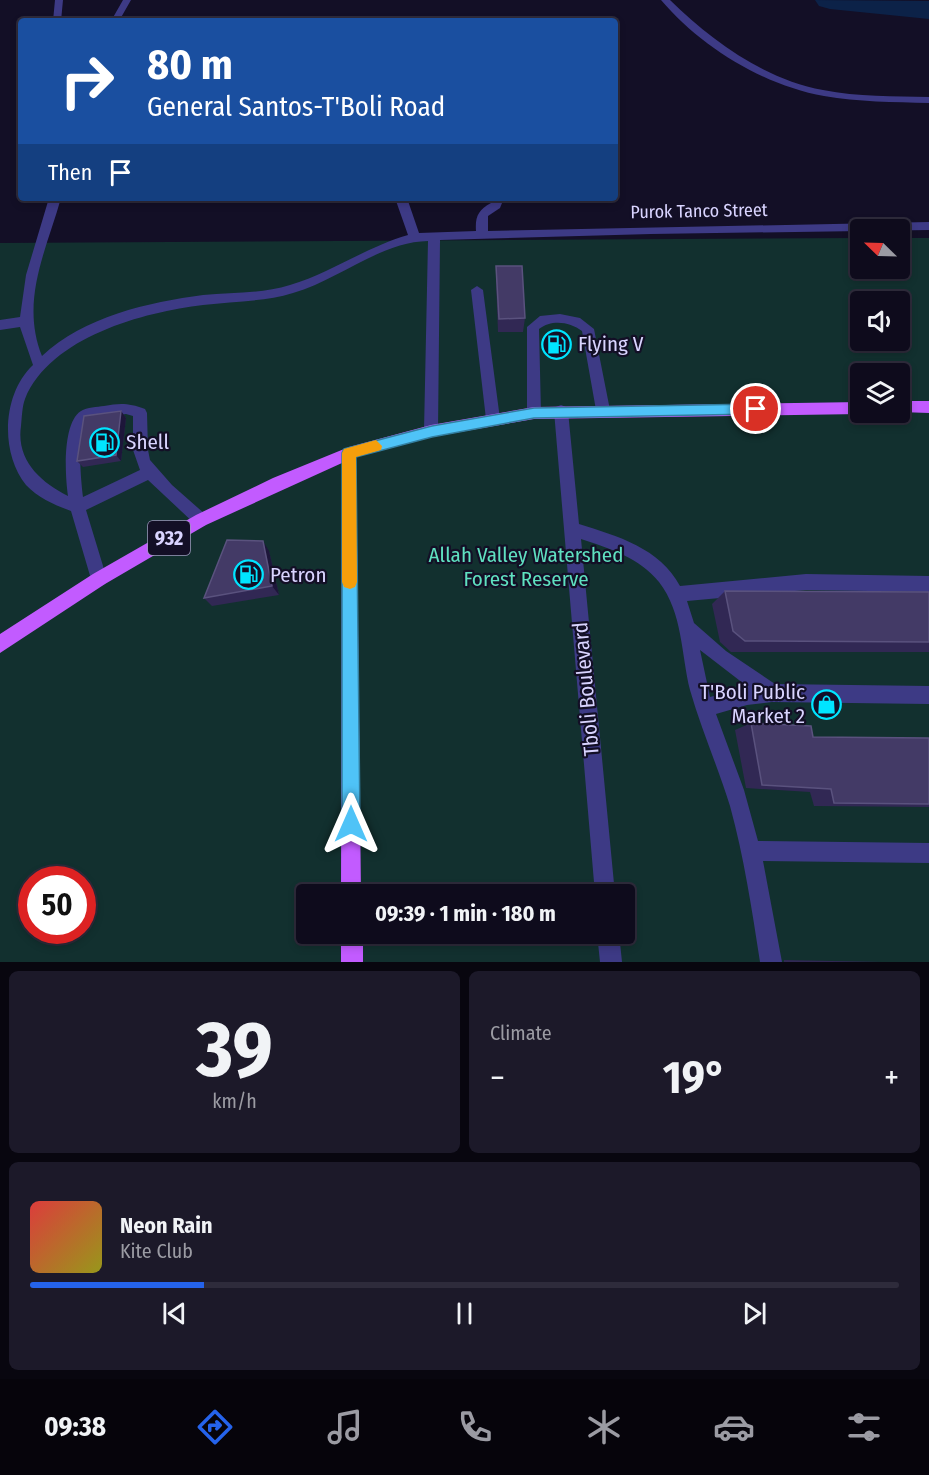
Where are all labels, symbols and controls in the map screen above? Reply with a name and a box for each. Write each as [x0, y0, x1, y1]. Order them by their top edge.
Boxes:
text: 80 m [147, 40, 233, 90]
icon: right [48, 42, 126, 120]
text: General Santos-T'Boli Road [147, 91, 445, 123]
icon: arrive [104, 156, 137, 189]
text: Then [48, 159, 92, 186]
street label: Purok Tanco Street [630, 199, 768, 223]
north arrow [850, 219, 910, 279]
map controls [850, 219, 910, 423]
button: sound [850, 291, 910, 351]
fuel station icon: Flying V [541, 328, 573, 360]
place label: Flying V [578, 331, 644, 357]
button: layers [850, 363, 910, 423]
pin [730, 383, 781, 434]
icon: arrive [739, 392, 772, 425]
fuel station icon: Shell [89, 426, 121, 458]
place label: Shell [126, 429, 169, 455]
road number: 932 [148, 521, 190, 555]
park label: Allah Valley Watershed Forest Reserve [429, 542, 623, 592]
fuel station icon: Petron [233, 559, 265, 591]
place label: Petron [270, 562, 326, 588]
street label: Tboli Boulevard [567, 621, 605, 757]
place label: T'Boli Public Market 2 [700, 679, 805, 729]
shop icon: T'Boli Public Market 2 [810, 688, 842, 720]
position arrow [319, 792, 383, 856]
speed limit sign: 50 [18, 866, 96, 944]
text: 09:39 · 1 min · 180 m [375, 900, 556, 927]
text: 39 [196, 1003, 273, 1097]
text: Climate [490, 1021, 552, 1045]
text: 19° [663, 1051, 726, 1105]
text: − [490, 1058, 505, 1098]
text: + [884, 1058, 899, 1098]
text: km/h [212, 1089, 257, 1113]
text: Neon Rain [120, 1212, 213, 1239]
text: Kite Club [120, 1239, 193, 1263]
icon: previous [158, 1297, 191, 1330]
icon: pause [448, 1297, 481, 1330]
icon: next [738, 1297, 771, 1330]
icon: directions [194, 1406, 236, 1448]
icon: music [324, 1406, 366, 1448]
icon: phone [454, 1406, 496, 1448]
icon: climate [583, 1406, 625, 1448]
icon: car [713, 1406, 755, 1448]
icon: filters [843, 1406, 885, 1448]
text: 09:38 [44, 1411, 106, 1443]

